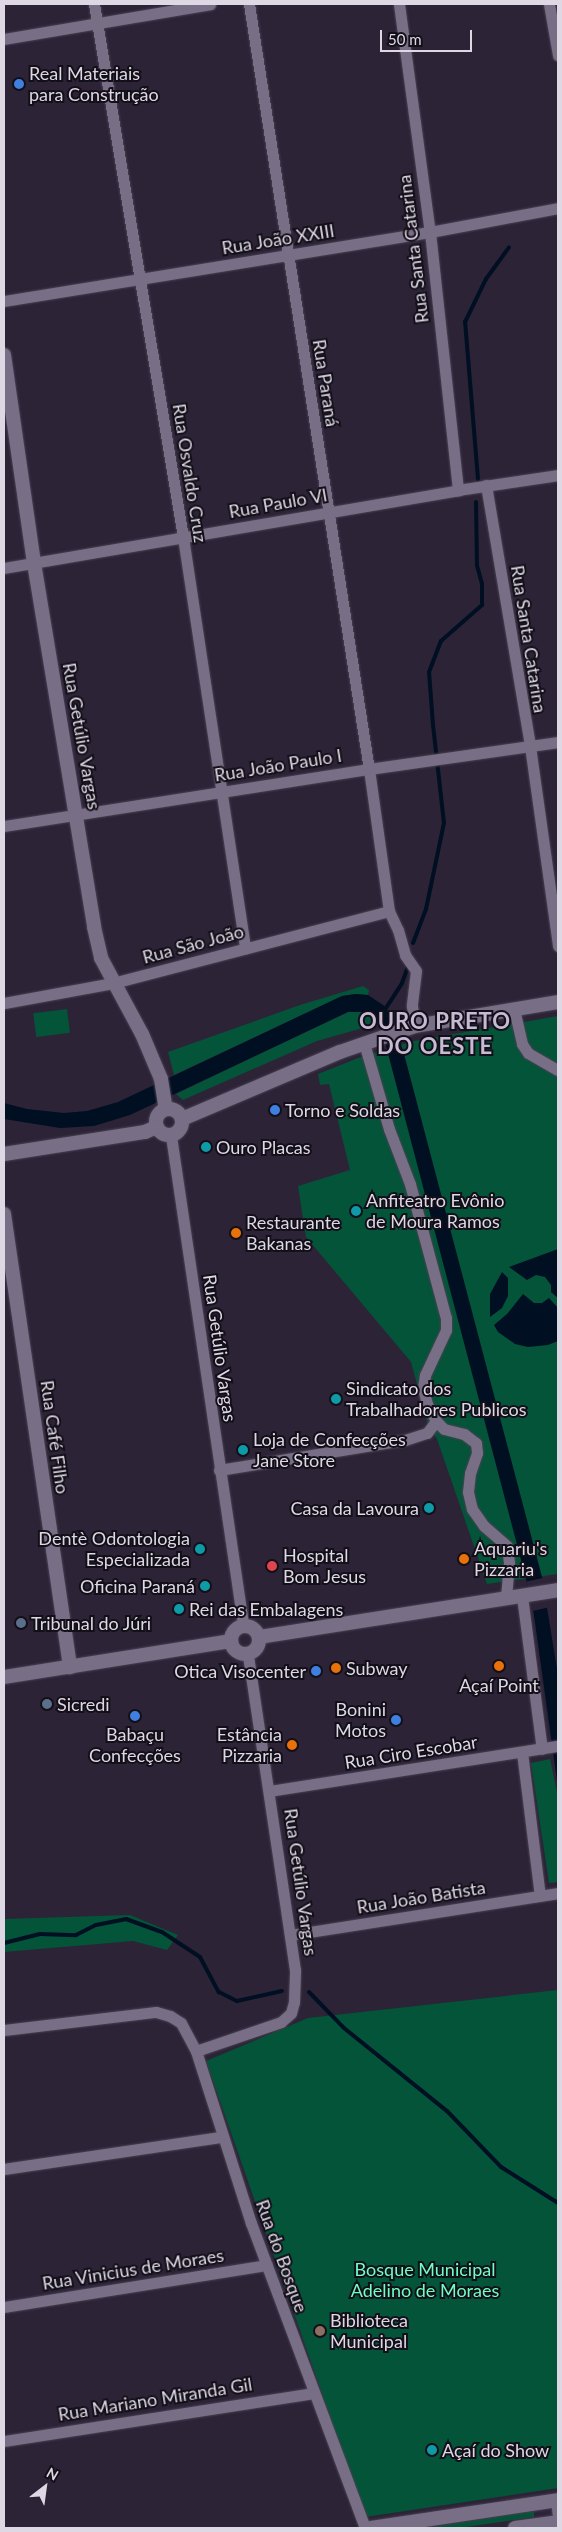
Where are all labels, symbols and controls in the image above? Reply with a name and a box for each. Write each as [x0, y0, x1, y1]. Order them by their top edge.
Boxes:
scale bar [382, 20, 474, 52]
text: 50 m [388, 30, 422, 48]
place label: Real Materiais para Construção [29, 63, 159, 106]
marker: Real Materiais para Construção [13, 78, 25, 90]
street label: Rua Santa Catarina [393, 174, 433, 324]
street label: Rua João XXIII [220, 219, 336, 259]
street label: Rua Paraná [308, 338, 344, 428]
street label: Rua Osvaldo Cruz [168, 402, 212, 544]
street label: Rua Paulo VI [227, 484, 329, 522]
street label: Rua Santa Catarina [507, 564, 551, 714]
street label: Rua Getúlio Vargas [58, 661, 106, 811]
street label: Rua João Paulo I [212, 744, 344, 786]
street label: Rua São João [140, 920, 246, 968]
district label: OURO PRETO DO OESTE [358, 1007, 512, 1058]
place label: Torno e Soldas [285, 1099, 400, 1121]
marker: Torno e Soldas [269, 1104, 281, 1116]
place label: Ouro Placas [216, 1136, 311, 1158]
marker: Ouro Placas [200, 1141, 212, 1153]
place label: Anfiteatro Evônio de Moura Ramos [366, 1190, 504, 1232]
marker: Anfiteatro Evônio de Moura Ramos [350, 1205, 362, 1217]
place label: Restaurante Bakanas [246, 1212, 341, 1254]
marker: Restaurante Bakanas [230, 1227, 242, 1239]
street label: Rua Getúlio Vargas [199, 1273, 241, 1423]
place label: Sindicato dos Trabalhadores Publicos [346, 1378, 526, 1420]
street label: Rua Café Filho [36, 1379, 74, 1495]
marker: Sindicato dos Trabalhadores Publicos [330, 1393, 342, 1405]
place label: Loja de Confecções Jane Store [253, 1429, 406, 1472]
marker: Loja de Confecções Jane Store [237, 1444, 249, 1456]
place label: Casa da Lavoura [290, 1497, 419, 1519]
marker: Casa da Lavoura [423, 1502, 435, 1514]
place label: Dentè Odontologia Especializada [38, 1528, 190, 1570]
place label: Aquariu's Pizzaria [474, 1538, 547, 1580]
marker: Dentè Odontologia Especializada [194, 1543, 206, 1555]
place label: Hospital Bom Jesus [283, 1545, 367, 1588]
marker: Aquariu's Pizzaria [458, 1553, 470, 1565]
marker: Hospital Bom Jesus [265, 1559, 279, 1573]
place label: Oficina Paraná [80, 1575, 195, 1597]
marker: Oficina Paraná [199, 1580, 211, 1592]
place label: Rei das Embalagens [189, 1598, 343, 1620]
marker: Rei das Embalagens [173, 1603, 185, 1615]
place label: Tribunal do Júri [31, 1612, 152, 1634]
marker: Tribunal do Júri [15, 1617, 27, 1629]
place label: Subway [346, 1657, 408, 1679]
place label: Otica Visocenter [174, 1660, 306, 1682]
marker: Açaí Point [493, 1660, 505, 1672]
marker: Subway [330, 1662, 342, 1674]
marker: Otica Visocenter [310, 1665, 322, 1677]
place label: Açaí Point [459, 1674, 539, 1696]
place label: Sicredi [57, 1693, 110, 1715]
marker: Sicredi [41, 1698, 53, 1710]
place label: Bonini Motos [335, 1699, 386, 1742]
marker: Babaçu Confecções [129, 1710, 141, 1722]
marker: Bonini Motos [390, 1714, 402, 1726]
place label: Babaçu Confecções [89, 1724, 181, 1766]
place label: Estância Pizzaria [217, 1724, 282, 1766]
street label: Rua Ciro Escobar [343, 1731, 479, 1773]
marker: Estância Pizzaria [286, 1739, 298, 1751]
street label: Rua Getúlio Vargas [280, 1807, 322, 1957]
street label: Rua João Batista [355, 1876, 487, 1918]
street label: Rua do Bosque [252, 2197, 312, 2315]
street label: Rua Vinicius de Moraes [40, 2244, 226, 2294]
park label: Bosque Municipal Adelino de Moraes [351, 2259, 499, 2302]
place label: Biblioteca Municipal [330, 2310, 408, 2352]
marker: Biblioteca Municipal [314, 2325, 326, 2337]
street label: Rua Mariano Miranda Gil [56, 2373, 254, 2425]
place label: Açaí do Show [442, 2439, 549, 2461]
marker: Açaí do Show [426, 2444, 438, 2456]
north arrow [20, 2462, 70, 2512]
text: N [44, 2464, 62, 2484]

